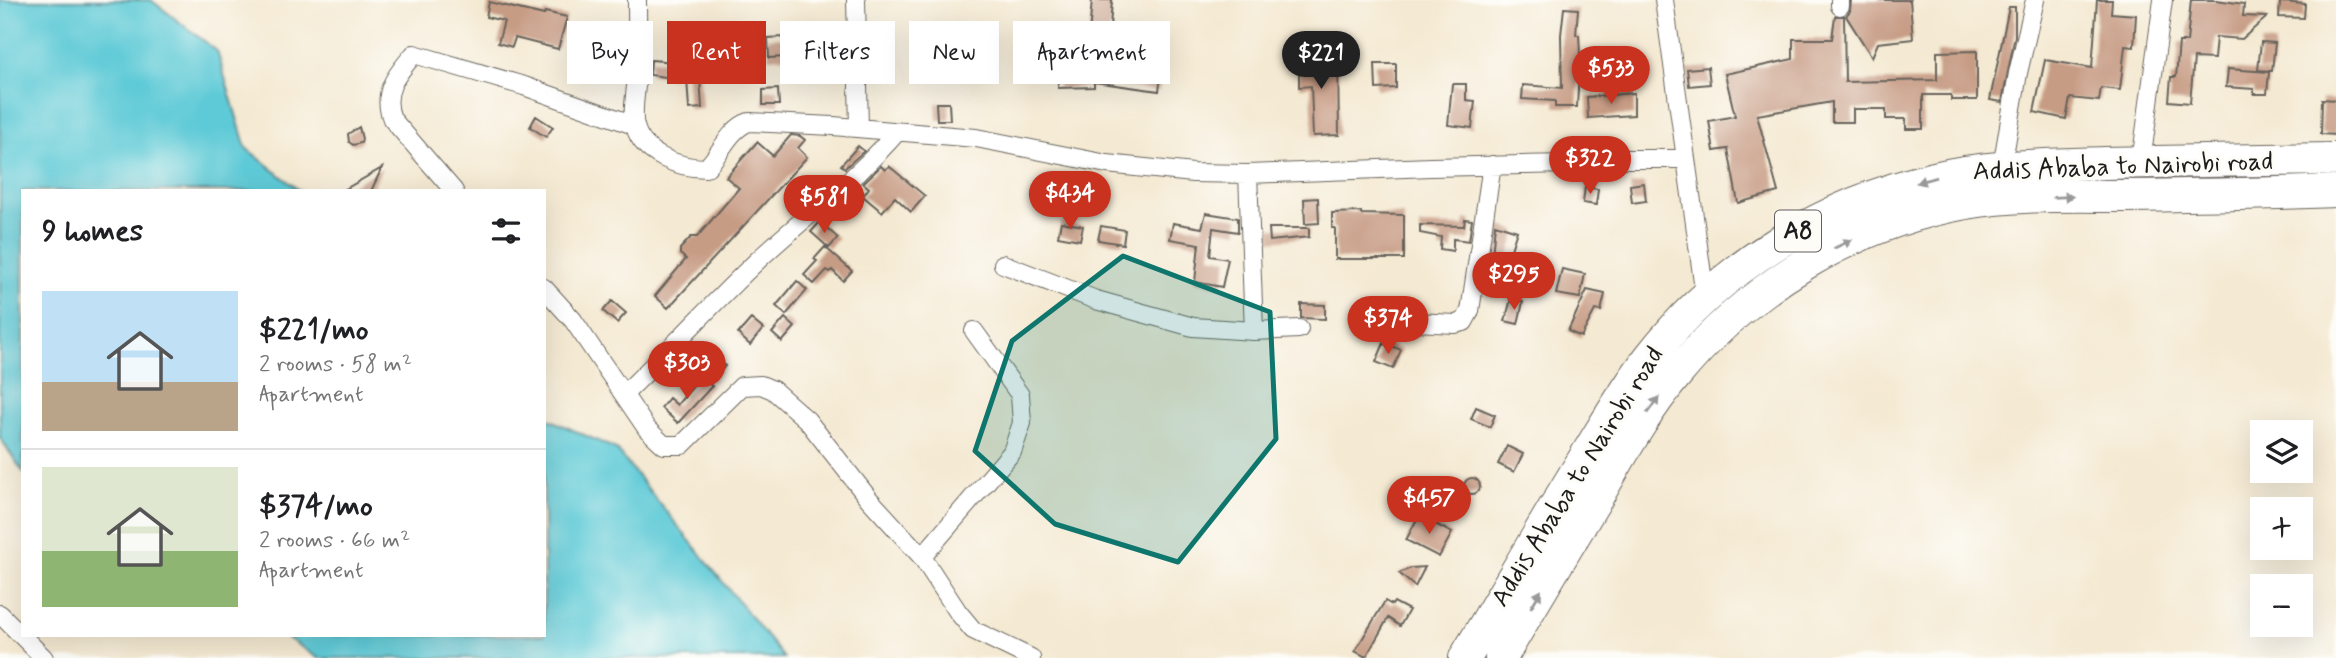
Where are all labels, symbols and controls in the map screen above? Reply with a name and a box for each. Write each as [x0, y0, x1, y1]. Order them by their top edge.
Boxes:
chip: Buy [567, 21, 653, 84]
chip: Rent [667, 21, 766, 84]
chip: Filters [780, 21, 895, 84]
chip: New [909, 21, 999, 84]
chip: Apartment [1013, 21, 1170, 84]
pin: $221 [1280, 32, 1362, 91]
text: $221 [1298, 39, 1344, 69]
pin: $533 [1570, 46, 1652, 106]
text: $533 [1588, 54, 1634, 84]
pin: $322 [1549, 136, 1631, 196]
text: $322 [1565, 144, 1615, 174]
street label: Addis Ababa to Nairobi road [1972, 145, 2274, 189]
pin: $434 [1029, 172, 1111, 231]
pin: $581 [783, 176, 865, 235]
one-way arrow [1915, 176, 1936, 186]
text: $434 [1045, 179, 1095, 209]
text: $581 [800, 183, 848, 213]
one-way arrow [2052, 191, 2074, 202]
road number: A8 [1775, 210, 1821, 252]
text: 9 homes [42, 212, 143, 251]
icon: filters [487, 212, 525, 250]
one-way arrow [1833, 238, 1853, 249]
pin: $295 [1473, 252, 1555, 312]
text: $295 [1488, 260, 1540, 290]
pin: $374 [1347, 296, 1429, 356]
text: $374 [1363, 304, 1413, 334]
text: $221/mo [259, 311, 369, 350]
icon: home [98, 319, 182, 403]
street label: Addis Ababa to Nairobi road [1484, 340, 1672, 614]
pin: $303 [646, 342, 728, 401]
text: $303 [664, 349, 710, 379]
text: 2 rooms · 58 m² [259, 350, 412, 380]
text: Apartment [259, 380, 364, 410]
one-way arrow [1646, 396, 1660, 414]
map controls [2250, 420, 2313, 637]
button: layers [2250, 420, 2313, 483]
pin: $457 [1388, 476, 1470, 536]
text: $457 [1403, 484, 1455, 514]
text: $374/mo [259, 487, 373, 526]
icon: home [98, 495, 182, 579]
button: + [2250, 497, 2313, 560]
text: 2 rooms · 66 m² [259, 526, 410, 556]
text: Apartment [259, 556, 364, 586]
button: − [2250, 574, 2313, 637]
one-way arrow [1529, 590, 1542, 609]

